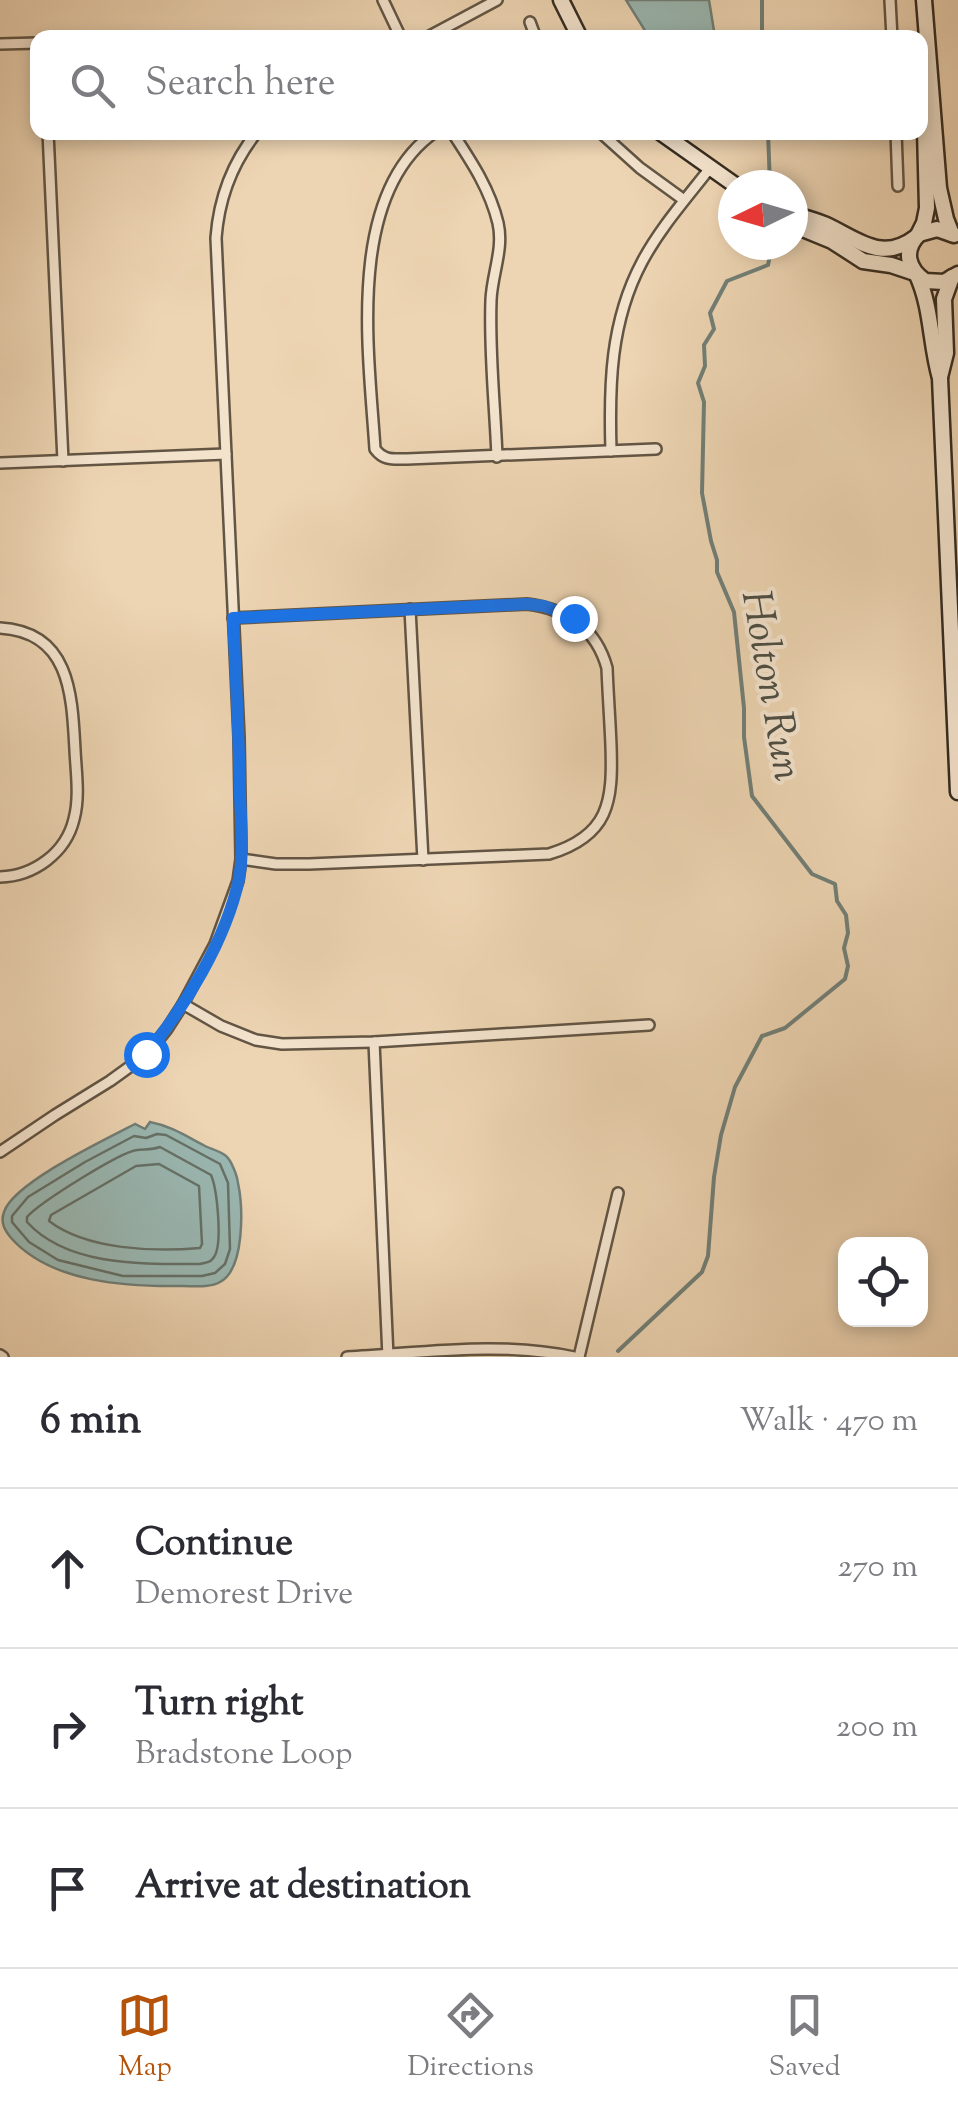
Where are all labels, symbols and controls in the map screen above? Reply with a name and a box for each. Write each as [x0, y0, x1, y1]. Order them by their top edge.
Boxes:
search box [30, 30, 928, 140]
icon: search [65, 58, 120, 113]
text: Search here [145, 58, 336, 112]
north arrow [718, 170, 808, 260]
water label: Holton Run [723, 586, 815, 786]
route end [552, 596, 598, 642]
route start [124, 1032, 170, 1078]
map controls [838, 1237, 928, 1327]
button: locate [838, 1237, 928, 1327]
text: 6 min [40, 1392, 141, 1452]
text: Walk · 470 m [739, 1399, 918, 1445]
text: Continue [135, 1518, 293, 1572]
icon: ahead [40, 1541, 95, 1596]
text: 270 m [837, 1545, 918, 1591]
text: Demorest Drive [135, 1572, 353, 1618]
text: Turn right [135, 1678, 303, 1732]
icon: right [40, 1701, 95, 1756]
text: 200 m [836, 1705, 918, 1751]
text: Bradstone Loop [135, 1732, 353, 1778]
icon: arrive [40, 1861, 95, 1916]
text: Arrive at destination [135, 1861, 471, 1915]
tab: Map [117, 1988, 172, 2088]
tab: Directions [407, 1988, 534, 2088]
tab: Saved [769, 1988, 841, 2088]

